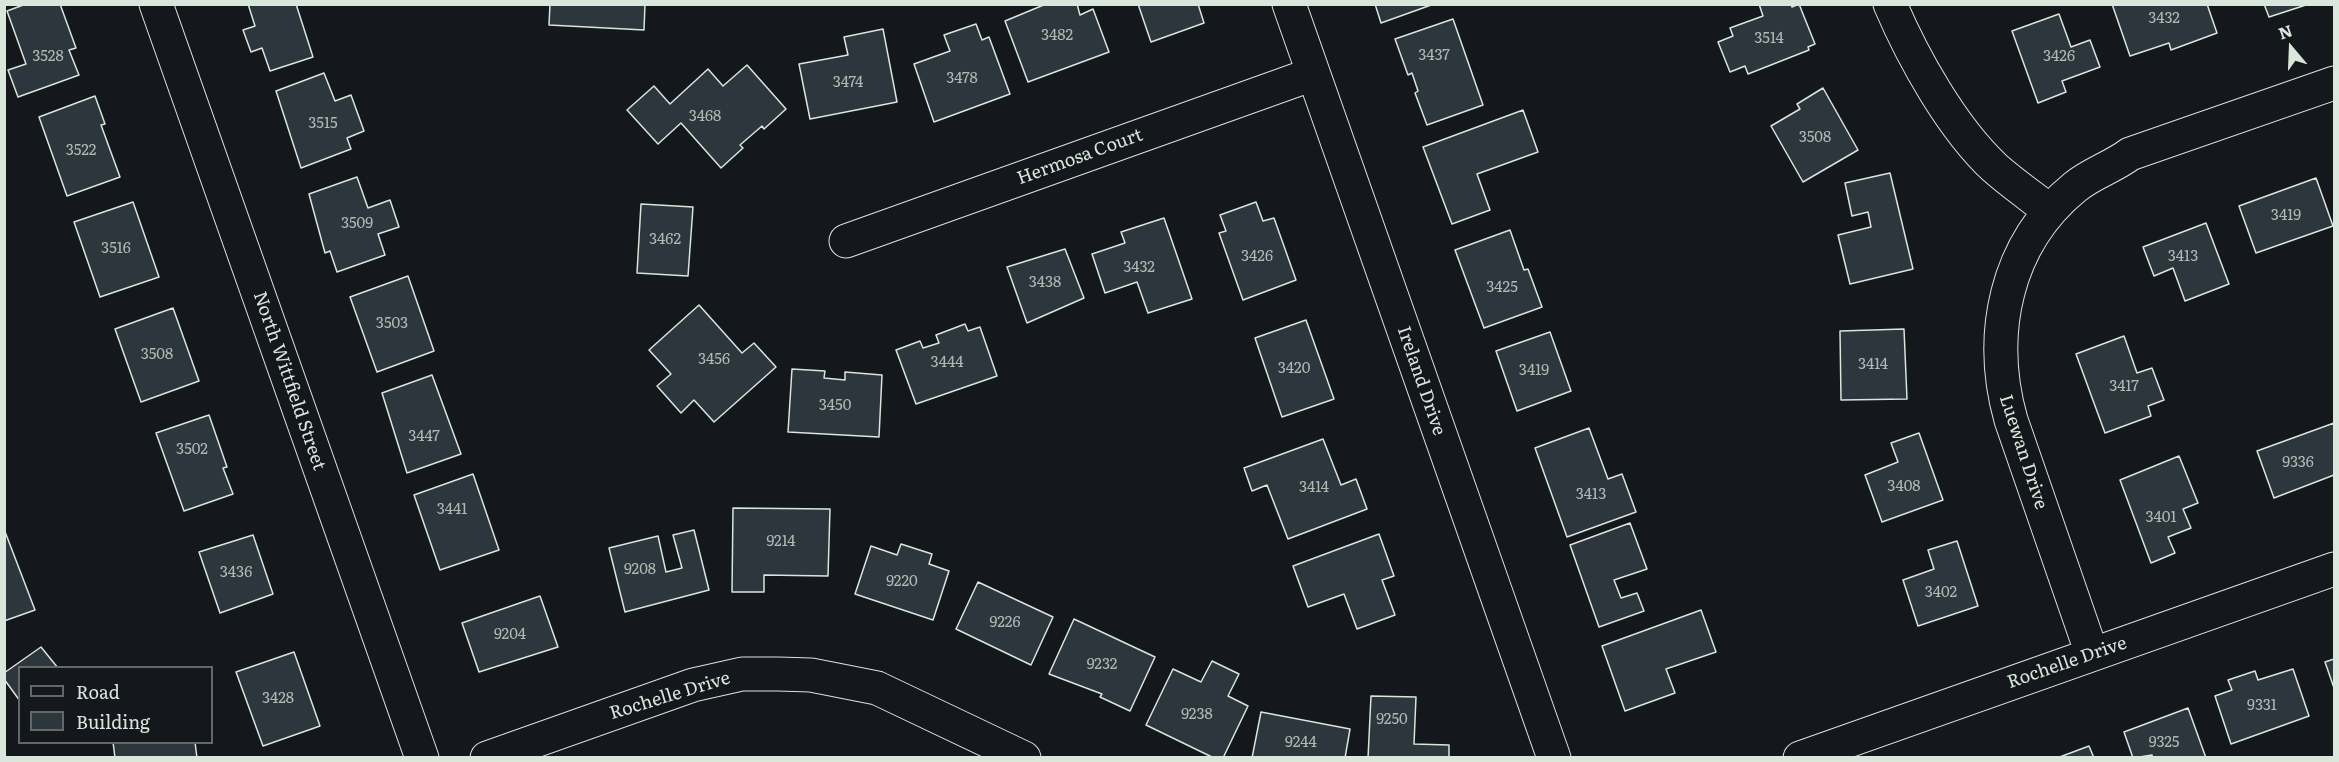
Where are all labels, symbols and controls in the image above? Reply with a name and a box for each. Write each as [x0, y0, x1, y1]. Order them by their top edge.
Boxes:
house number: 3432 [2148, 10, 2180, 28]
text: N [2275, 17, 2295, 45]
north arrow [2261, 18, 2321, 78]
house number: 3482 [1041, 27, 1073, 45]
house number: 3514 [1754, 30, 1784, 48]
house number: 3437 [1418, 47, 1450, 65]
house number: 3528 [32, 48, 64, 66]
house number: 3426 [2043, 48, 2075, 66]
house number: 3478 [946, 70, 978, 88]
house number: 3474 [833, 74, 863, 92]
house number: 3468 [689, 108, 721, 126]
house number: 3515 [308, 115, 338, 133]
street label: Hermosa Court [1014, 124, 1146, 190]
house number: 3508 [1799, 129, 1831, 147]
house number: 3522 [66, 142, 96, 160]
house number: 3419 [2271, 207, 2301, 225]
house number: 3509 [341, 215, 373, 233]
house number: 3462 [649, 231, 681, 249]
house number: 3516 [101, 240, 131, 258]
house number: 3426 [1241, 248, 1273, 266]
house number: 3413 [2168, 248, 2198, 266]
house number: 3432 [1123, 259, 1155, 277]
house number: 3438 [1029, 274, 1061, 292]
house number: 3425 [1486, 279, 1518, 297]
street label: North Wittfield Street [248, 289, 330, 473]
house number: 3503 [376, 315, 408, 333]
street label: Ireland Drive [1392, 324, 1450, 438]
house number: 3508 [141, 346, 173, 364]
house number: 3456 [698, 351, 730, 369]
house number: 3444 [931, 354, 963, 372]
house number: 3414 [1858, 356, 1888, 374]
house number: 3420 [1278, 360, 1310, 378]
house number: 3419 [1519, 362, 1549, 380]
house number: 3417 [2109, 378, 2139, 396]
street label: Luewan Drive [1994, 392, 2052, 512]
house number: 3450 [819, 397, 851, 415]
house number: 3447 [408, 428, 440, 446]
house number: 3502 [176, 441, 208, 459]
house number: 9336 [2282, 454, 2314, 472]
house number: 3408 [1887, 478, 1921, 496]
house number: 3414 [1299, 479, 1329, 497]
house number: 3413 [1576, 486, 1606, 504]
house number: 3441 [437, 501, 467, 519]
house number: 3401 [2145, 509, 2177, 527]
house number: 9214 [767, 533, 795, 551]
house number: 9208 [624, 561, 656, 579]
house number: 3436 [220, 564, 252, 582]
house number: 9220 [886, 573, 918, 591]
house number: 3402 [1925, 584, 1957, 602]
house number: 9226 [990, 614, 1020, 632]
house number: 9204 [494, 626, 526, 644]
street label: Rochelle Drive [2004, 632, 2130, 694]
house number: 9232 [1087, 656, 1117, 674]
legend [18, 666, 213, 744]
street label: Rochelle Drive [607, 667, 733, 725]
text: Road [76, 678, 120, 705]
house number: 3428 [262, 690, 294, 708]
house number: 9331 [2247, 697, 2277, 715]
house number: 9238 [1181, 706, 1213, 724]
text: Building [76, 708, 150, 735]
house number: 9250 [1376, 711, 1408, 729]
house number: 9244 [1285, 734, 1317, 752]
house number: 9325 [2149, 734, 2179, 752]

